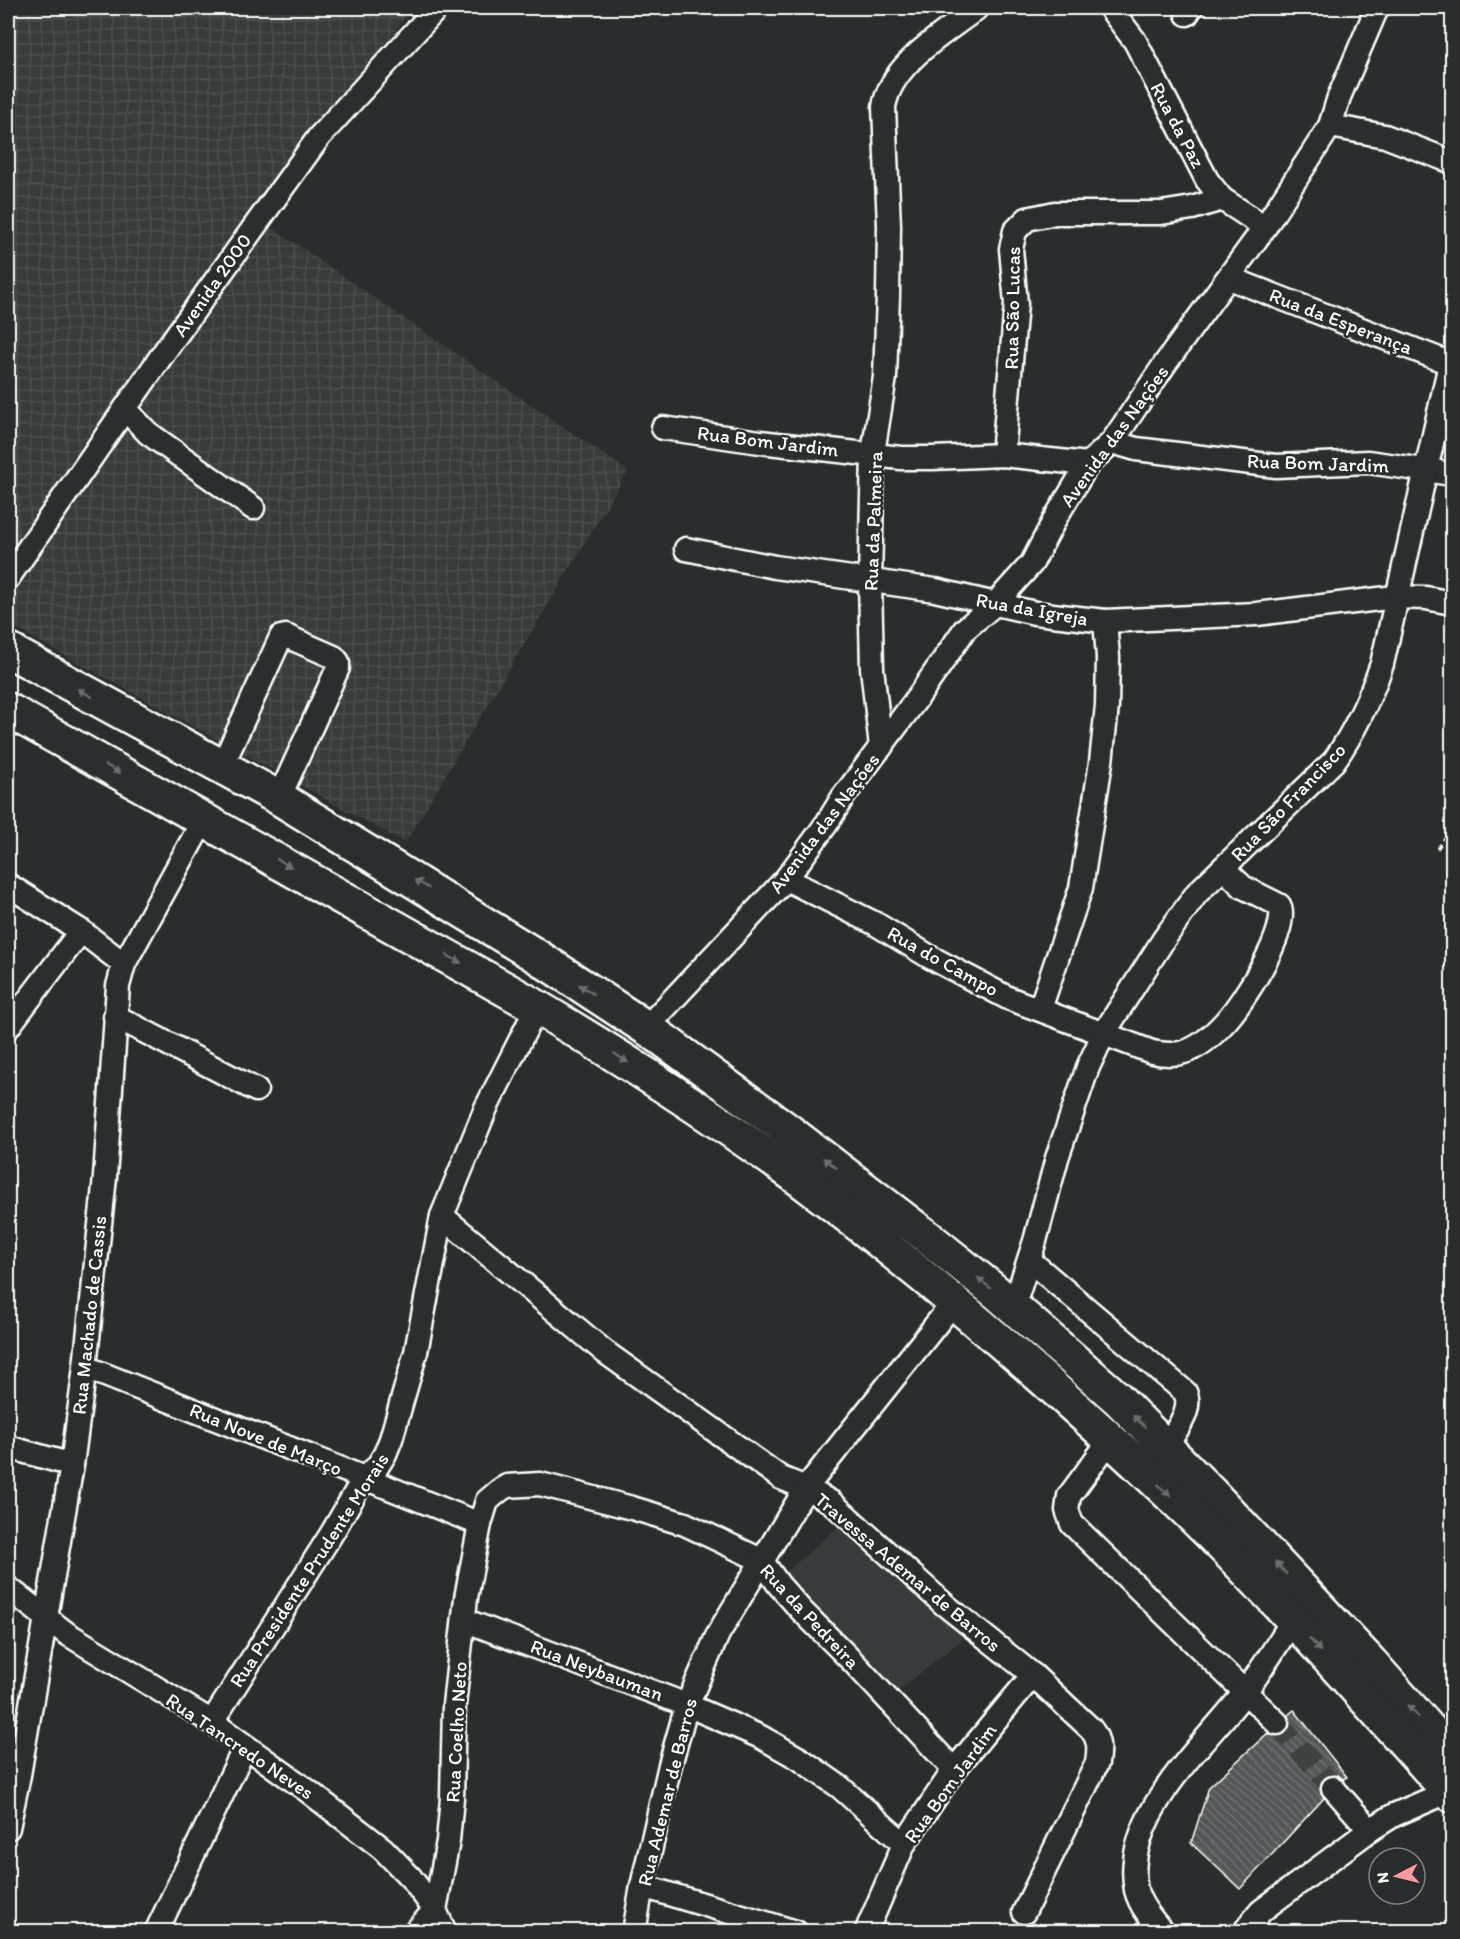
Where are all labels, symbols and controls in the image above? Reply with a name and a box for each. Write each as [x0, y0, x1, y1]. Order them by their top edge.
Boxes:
street label: Rua da Paz [1145, 78, 1211, 172]
street label: Avenida 2000 [168, 229, 256, 341]
street label: Rua São Lucas [999, 246, 1025, 370]
street label: Rua da Esperança [1266, 283, 1417, 360]
street label: Avenida das Nações [1055, 360, 1173, 512]
street label: Rua Bom Jardim [696, 420, 840, 462]
street label: Rua Bom Jardim [1247, 449, 1390, 477]
street label: Rua da Palmeira [859, 450, 887, 591]
street label: Rua da Igreja [974, 587, 1090, 631]
one-way arrow [77, 688, 94, 698]
street label: Rua São Francisco [1225, 738, 1351, 866]
street label: Avenida das Nações [763, 748, 885, 898]
one-way arrow [105, 764, 122, 774]
one-way arrow [276, 858, 292, 869]
one-way arrow [414, 878, 430, 890]
street label: Rua do Campo [883, 921, 1003, 1001]
one-way arrow [446, 953, 462, 964]
one-way arrow [578, 983, 594, 994]
one-way arrow [613, 1052, 629, 1064]
one-way arrow [823, 1157, 838, 1169]
street label: Rua Machado de Cassis [67, 1214, 111, 1416]
one-way arrow [976, 1276, 992, 1289]
street label: Rua Nove de Março [186, 1397, 346, 1481]
one-way arrow [1133, 1414, 1147, 1428]
street label: Rua Presidente Prudente Morais [224, 1448, 394, 1692]
one-way arrow [1156, 1483, 1171, 1496]
street label: Travessa Ademar de Barros [810, 1487, 1006, 1657]
street label: Rua da Pedreira [755, 1558, 865, 1674]
one-way arrow [1274, 1560, 1288, 1575]
street label: Rua Neybauman [527, 1634, 667, 1706]
one-way arrow [1308, 1637, 1322, 1652]
street label: Rua Coelho Neto [440, 1661, 472, 1803]
street label: Rua Tancredo Neves [161, 1688, 319, 1804]
street label: Rua Ademar de Barros [632, 1695, 702, 1888]
one-way arrow [1407, 1704, 1420, 1719]
street label: Rua Bom Jardim [899, 1718, 1002, 1848]
north arrow [1367, 1846, 1427, 1906]
text: N [1373, 1871, 1393, 1884]

